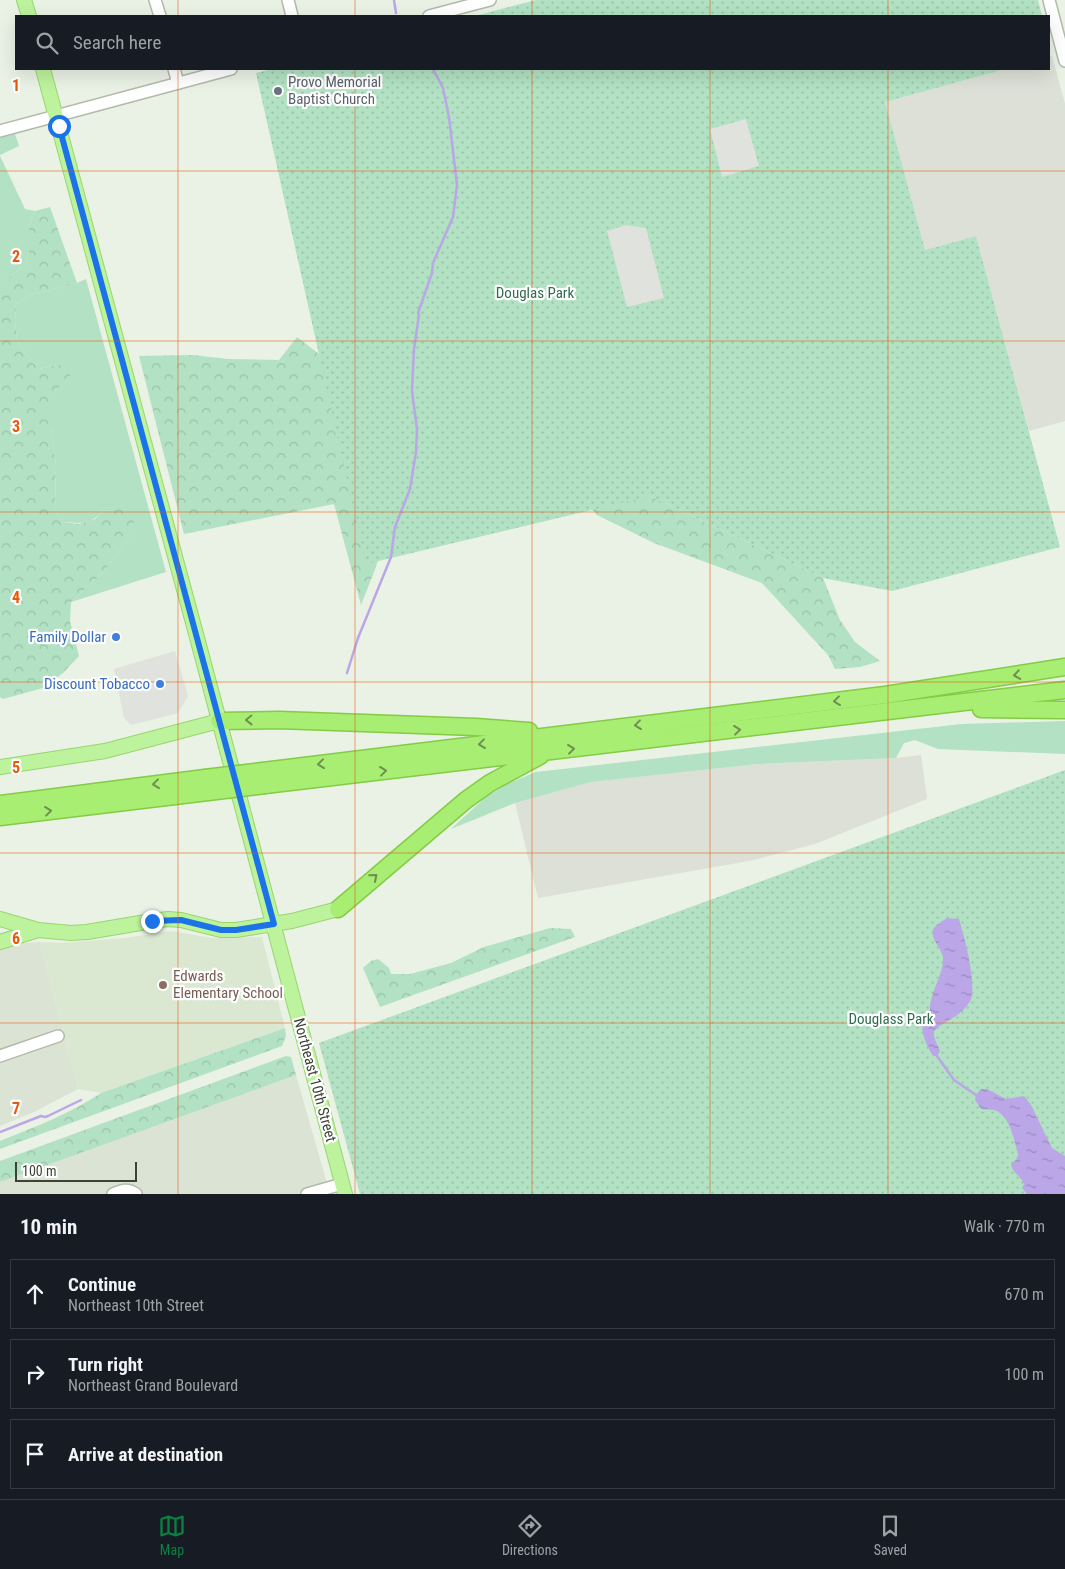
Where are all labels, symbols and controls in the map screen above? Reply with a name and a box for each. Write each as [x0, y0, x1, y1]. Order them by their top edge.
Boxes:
search box [15, 15, 1050, 70]
icon: search [33, 29, 61, 57]
text: Search here [73, 31, 161, 54]
place label: Provo Memorial Baptist Church [288, 73, 381, 108]
text: 1 [12, 76, 20, 95]
marker: Provo Memorial Baptist Church [272, 85, 284, 97]
route start [48, 115, 71, 138]
text: 2 [12, 247, 20, 266]
park label: Douglas Park [496, 284, 574, 302]
text: 3 [12, 417, 20, 436]
text: 4 [12, 588, 20, 607]
place label: Family Dollar [29, 628, 106, 646]
marker: Family Dollar [110, 631, 122, 643]
one-way arrow [1013, 670, 1021, 680]
place label: Discount Tobacco [44, 675, 150, 693]
marker: Discount Tobacco [154, 678, 166, 690]
one-way arrow [832, 695, 840, 706]
one-way arrow [245, 715, 253, 726]
one-way arrow [633, 719, 641, 730]
one-way arrow [733, 725, 741, 736]
one-way arrow [478, 738, 486, 749]
one-way arrow [567, 744, 575, 755]
text: 5 [12, 758, 20, 777]
one-way arrow [317, 758, 325, 769]
one-way arrow [379, 766, 387, 777]
one-way arrow [152, 778, 160, 789]
one-way arrow [45, 806, 53, 817]
one-way arrow [369, 874, 378, 883]
route end [141, 910, 164, 933]
text: 6 [12, 929, 20, 948]
place label: Edwards Elementary School [173, 967, 283, 1002]
marker: Edwards Elementary School [157, 979, 169, 991]
park label: Douglass Park [848, 1010, 934, 1028]
street label: Northeast 10th Street [290, 1016, 340, 1144]
text: 7 [12, 1099, 20, 1118]
scale bar [15, 1159, 138, 1182]
text: 100 m [22, 1163, 57, 1179]
text: 10 min [20, 1215, 77, 1239]
text: Walk · 770 m [964, 1217, 1045, 1236]
text: Continue [68, 1273, 136, 1296]
icon: ahead [21, 1280, 49, 1308]
text: 670 m [1005, 1285, 1044, 1304]
text: Northeast 10th Street [68, 1296, 204, 1315]
text: Turn right [68, 1353, 143, 1376]
icon: right [21, 1360, 49, 1388]
text: 100 m [1005, 1365, 1044, 1384]
text: Northeast Grand Boulevard [68, 1376, 238, 1395]
icon: arrive [21, 1440, 49, 1468]
text: Arrive at destination [68, 1443, 223, 1466]
tab: Map [158, 1512, 186, 1558]
tab: Directions [502, 1512, 558, 1558]
tab: Saved [874, 1512, 907, 1558]

